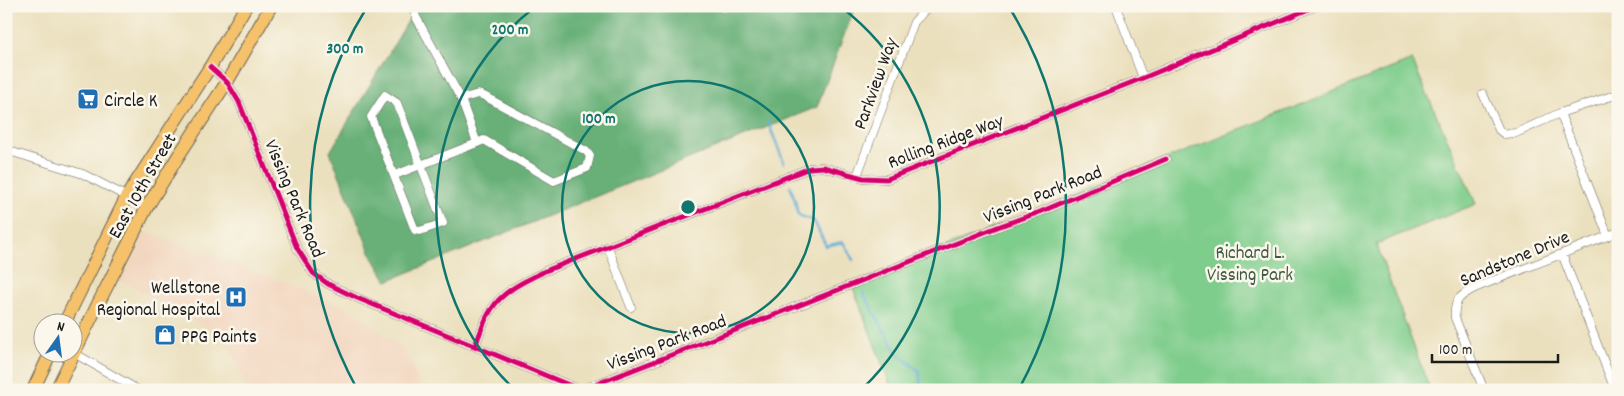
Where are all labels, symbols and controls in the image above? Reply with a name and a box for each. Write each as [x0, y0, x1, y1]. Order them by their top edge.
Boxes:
text: 200 m [492, 20, 528, 42]
street label: Parkview Way [848, 34, 907, 134]
text: 300 m [327, 39, 363, 61]
supermarket icon: Circle K [76, 87, 100, 111]
place label: Circle K [104, 89, 158, 116]
text: 100 m [582, 109, 616, 131]
street label: Rolling Ridge Way [885, 109, 1008, 178]
street label: East 10th Street [103, 129, 185, 244]
street label: Vissing Park Road [256, 136, 330, 263]
street label: Vissing Park Road [980, 160, 1107, 232]
centre of rings [679, 198, 697, 216]
street label: Sandstone Drive [1456, 225, 1574, 295]
park label: Richard L. Vissing Park [1207, 241, 1293, 290]
place label: Wellstone Regional Hospital [97, 276, 220, 325]
hospital icon: Wellstone Regional Hospital [224, 285, 248, 309]
street label: Vissing Park Road [604, 309, 731, 379]
north arrow [32, 314, 82, 364]
text: N [55, 317, 67, 338]
shop icon: PPG Paints [153, 323, 177, 347]
place label: PPG Paints [181, 325, 257, 352]
scale bar [1432, 331, 1558, 363]
text: 100 m [1439, 340, 1472, 362]

